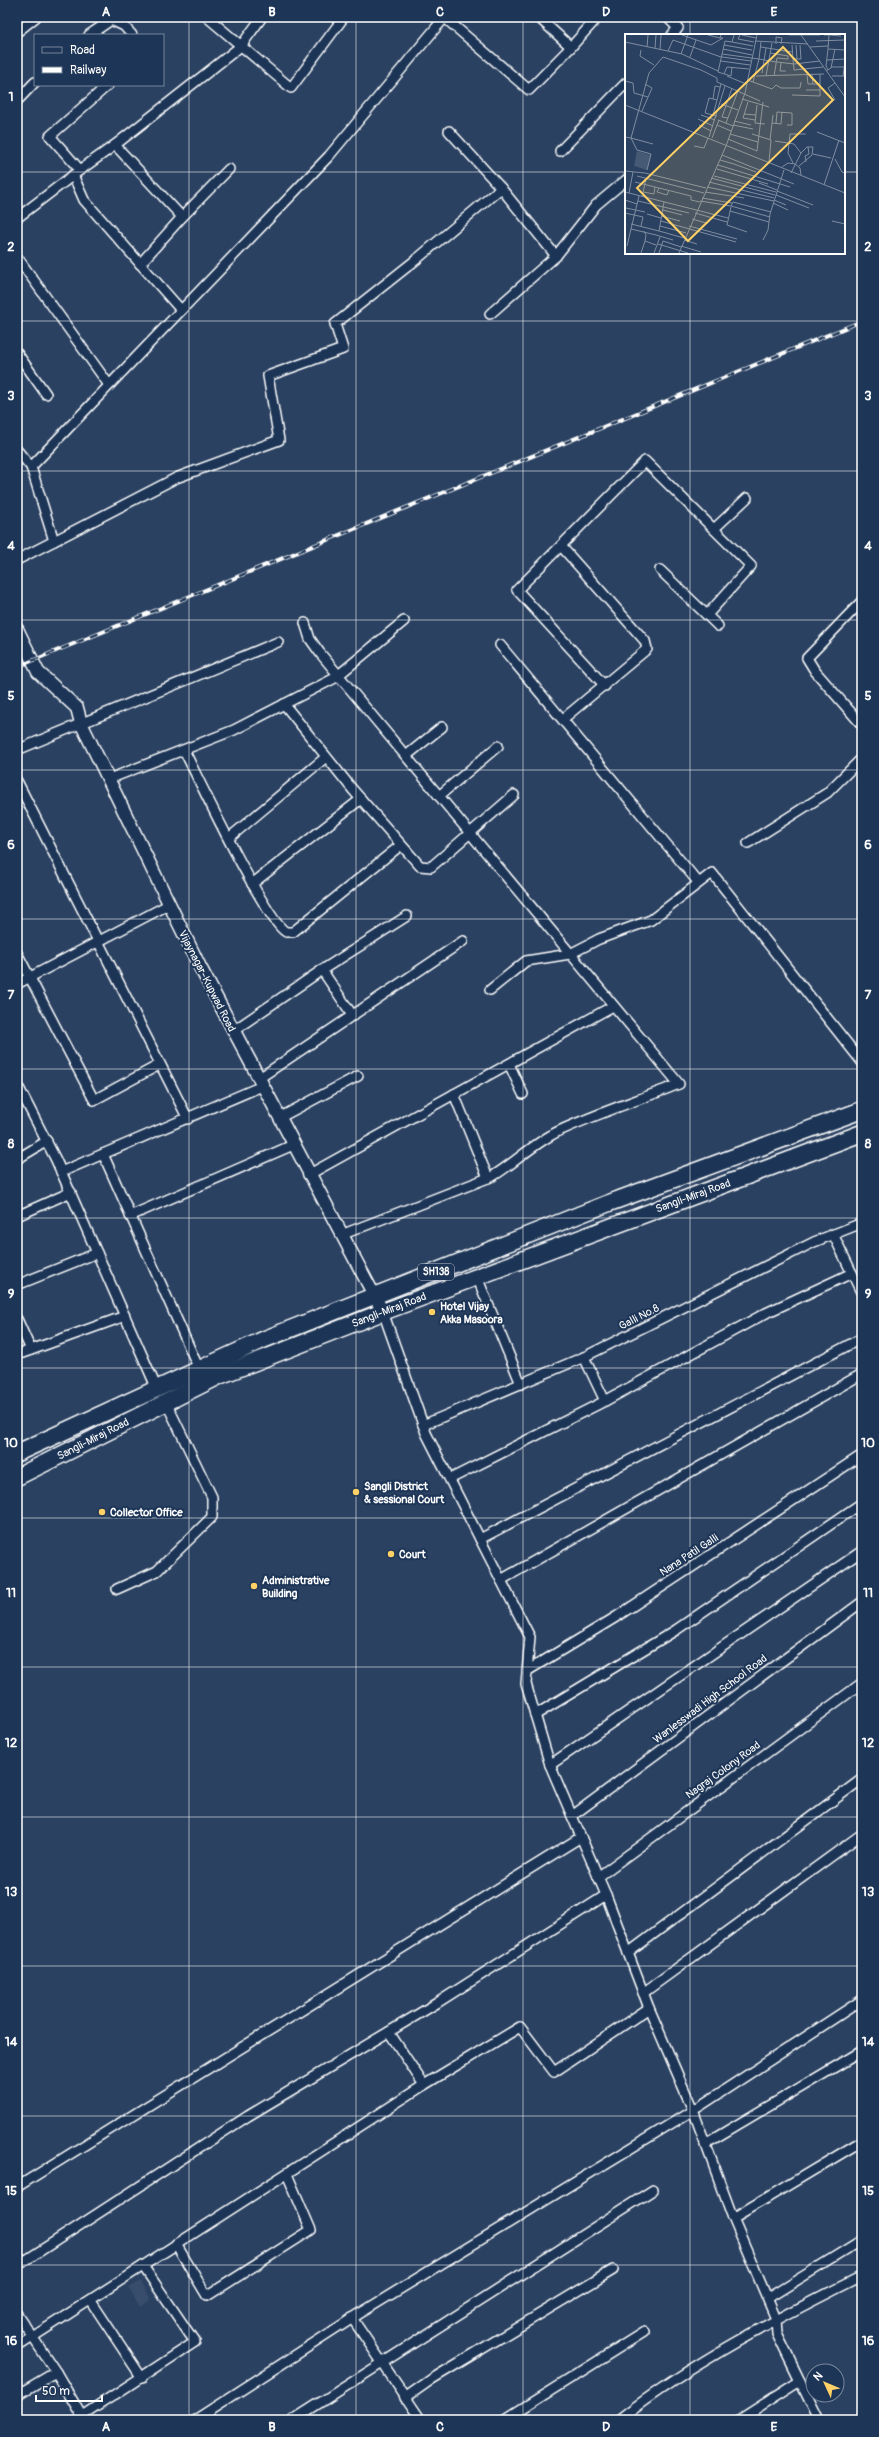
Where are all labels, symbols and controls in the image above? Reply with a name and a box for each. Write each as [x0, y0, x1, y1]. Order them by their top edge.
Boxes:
text: A [102, 4, 111, 20]
text: B [268, 4, 276, 20]
text: C [436, 4, 444, 20]
text: D [602, 4, 610, 20]
text: E [771, 4, 778, 20]
legend [34, 34, 164, 86]
inset map [625, 34, 845, 254]
text: Road [70, 43, 95, 58]
text: Railway [70, 63, 106, 78]
text: 1 [8, 89, 14, 105]
text: 1 [865, 89, 871, 105]
text: 2 [7, 239, 15, 255]
text: 2 [864, 239, 872, 255]
text: 3 [7, 388, 15, 404]
text: 3 [864, 388, 872, 404]
text: 4 [7, 538, 15, 554]
text: 4 [864, 538, 872, 554]
text: 5 [7, 688, 15, 704]
text: 5 [864, 688, 872, 704]
text: 6 [7, 837, 15, 853]
text: 6 [864, 837, 872, 853]
street label: Vijaynagar-Kupwad Road [176, 928, 238, 1034]
text: 7 [8, 987, 15, 1003]
text: 7 [865, 987, 872, 1003]
text: 8 [8, 1136, 15, 1152]
text: 8 [865, 1136, 872, 1152]
street label: Sangli-Miraj Road [654, 1176, 732, 1216]
road number: SH138 [418, 1264, 454, 1280]
text: 9 [8, 1286, 15, 1302]
text: 9 [865, 1286, 872, 1302]
street label: Sangli-Miraj Road [350, 1290, 428, 1330]
place label: Hotel Vijay Akka Masoora [440, 1300, 503, 1326]
street label: Galli No.8 [617, 1301, 662, 1333]
marker: Hotel Vijay Akka Masoora [427, 1307, 437, 1317]
street label: Sangli-Miraj Road [55, 1415, 131, 1463]
text: 10 [4, 1435, 18, 1451]
text: 10 [861, 1435, 875, 1451]
place label: Sangli District & sessional Court [364, 1480, 445, 1506]
marker: Sangli District & sessional Court [351, 1487, 361, 1497]
place label: Collector Office [110, 1506, 183, 1519]
marker: Collector Office [97, 1507, 107, 1517]
street label: Nana Patil Galli [657, 1531, 721, 1579]
place label: Court [399, 1548, 426, 1561]
marker: Court [386, 1549, 396, 1559]
place label: Administrative Building [262, 1574, 330, 1600]
marker: Administrative Building [249, 1581, 259, 1591]
text: 11 [6, 1585, 16, 1601]
text: 11 [863, 1585, 873, 1601]
street label: Wanlesswadi High School Road [650, 1652, 770, 1746]
text: 12 [5, 1735, 17, 1751]
text: 12 [862, 1735, 874, 1751]
street label: Nagraj Colony Road [683, 1739, 763, 1801]
text: 13 [5, 1884, 17, 1900]
text: 13 [862, 1884, 874, 1900]
text: 14 [5, 2034, 18, 2050]
text: 14 [862, 2034, 875, 2050]
text: 15 [5, 2183, 17, 2199]
text: 15 [862, 2183, 874, 2199]
text: 16 [5, 2333, 18, 2349]
text: 16 [862, 2333, 875, 2349]
north arrow [805, 2363, 845, 2403]
text: N [811, 2369, 826, 2384]
scale bar [36, 2377, 102, 2403]
text: 50 m [42, 2384, 70, 2399]
text: A [102, 2419, 111, 2435]
text: B [268, 2419, 276, 2435]
text: C [436, 2419, 444, 2435]
text: D [602, 2419, 610, 2435]
text: E [771, 2419, 778, 2435]

